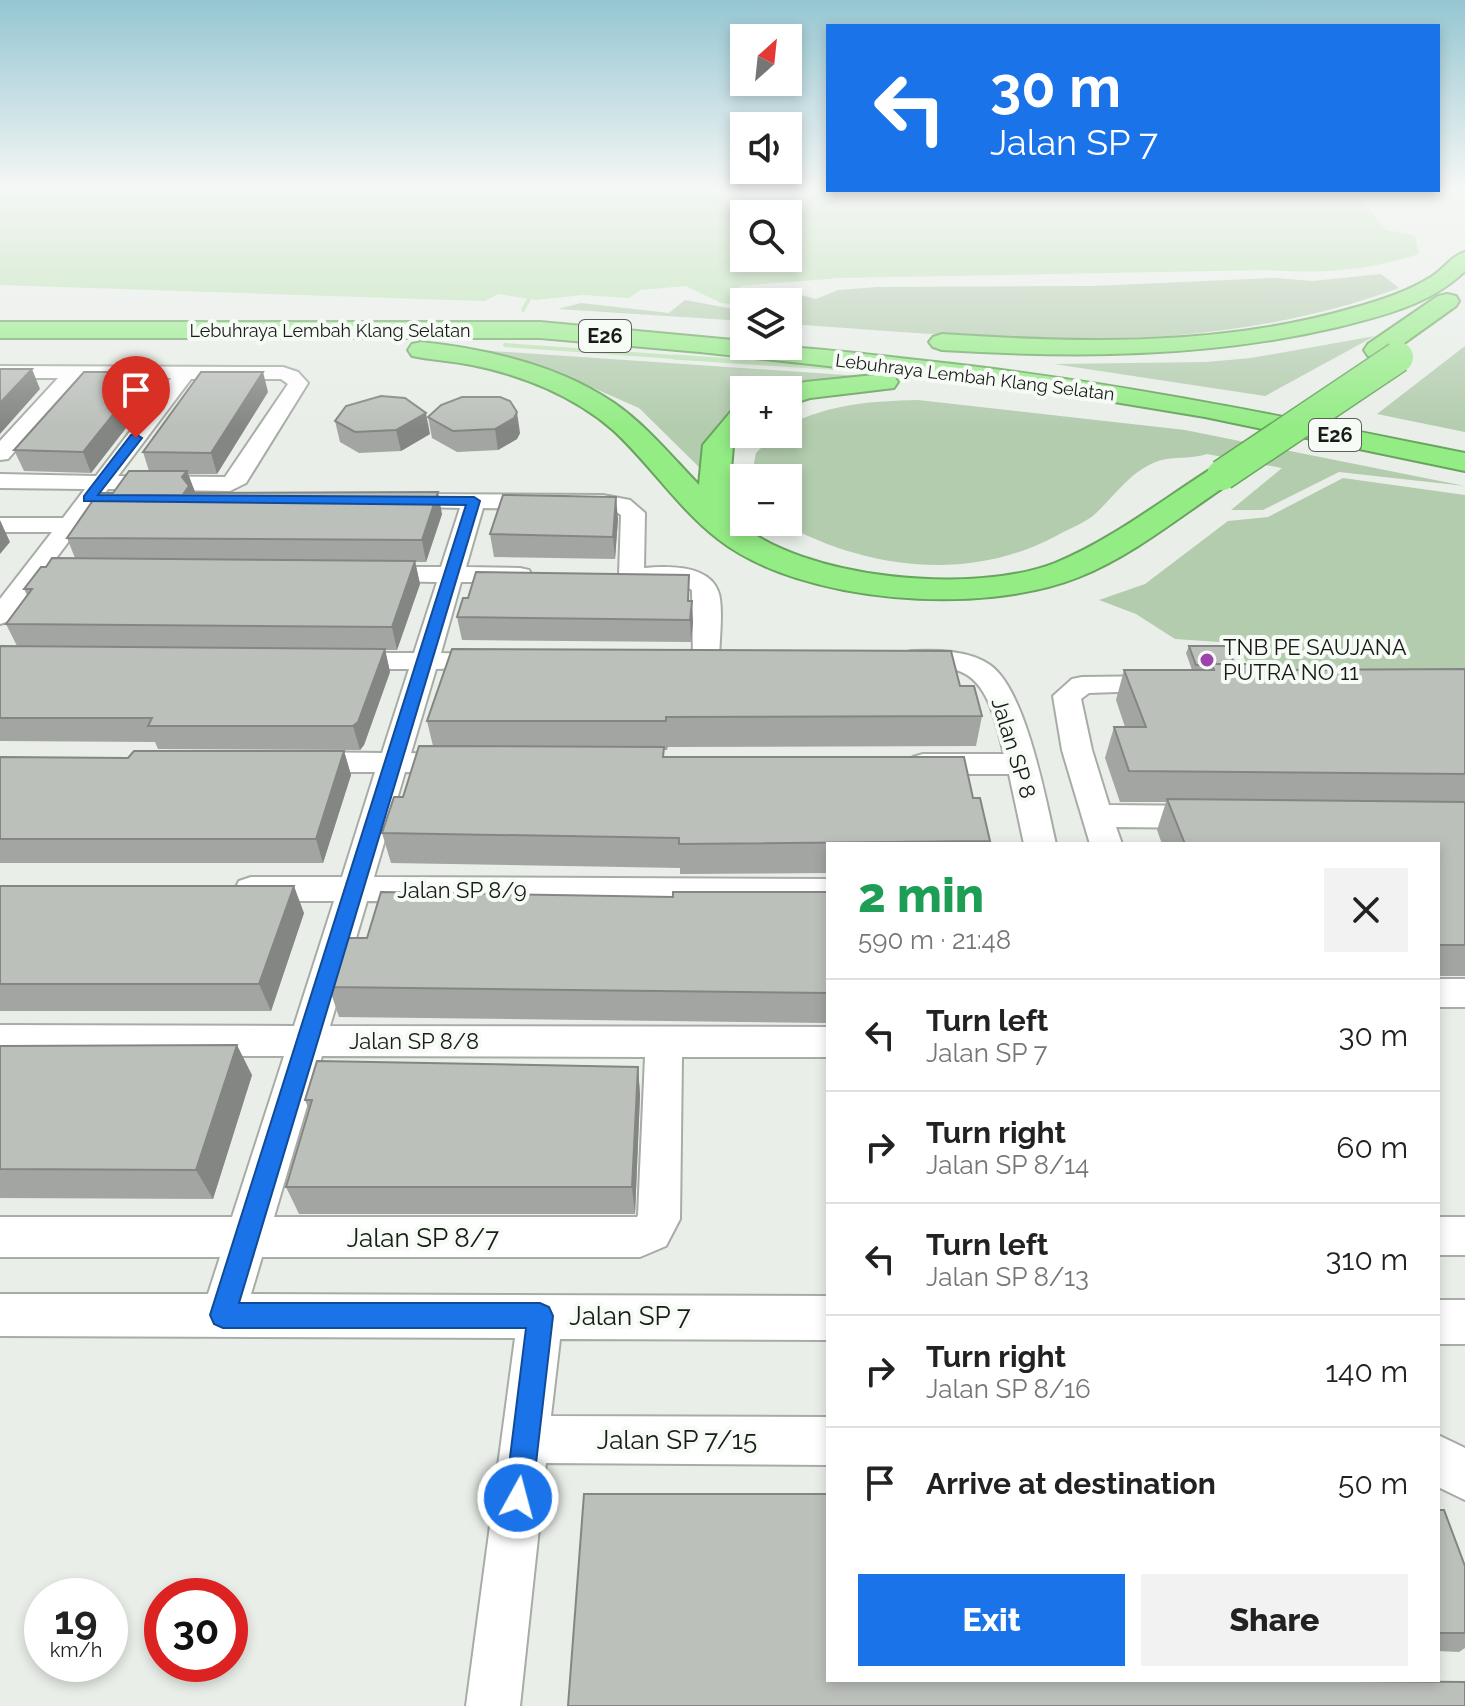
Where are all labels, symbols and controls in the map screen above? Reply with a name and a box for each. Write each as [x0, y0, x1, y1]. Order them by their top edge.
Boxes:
north arrow [730, 24, 802, 96]
map controls [730, 24, 802, 536]
text: 30 m [990, 54, 1121, 120]
icon: left [858, 56, 962, 160]
button: sound [730, 112, 802, 184]
text: Jalan SP 7 [990, 121, 1158, 163]
button: search [730, 200, 802, 272]
button: layers [730, 288, 802, 360]
street label: Lebuhraya Lembah Klang Selatan [189, 320, 471, 341]
road number: E26 [579, 320, 631, 352]
street label: Lebuhraya Lembah Klang Selatan [834, 349, 1116, 405]
pin [102, 356, 170, 438]
icon: arrive [114, 368, 158, 412]
button: + [730, 376, 802, 448]
road number: E26 [1309, 419, 1361, 451]
button: − [730, 464, 802, 536]
place label: TNB PE SAUJANA PUTRA NO 11 [1223, 634, 1407, 685]
marker: TNB PE SAUJANA PUTRA NO 11 [1198, 651, 1216, 669]
street label: Jalan SP 8 [986, 695, 1042, 801]
text: 2 min [858, 867, 984, 923]
button: close [1324, 868, 1408, 952]
street label: Jalan SP 8/9 [397, 877, 527, 903]
text: 590 m · 21:48 [858, 925, 1011, 955]
text: Turn left [926, 1003, 1048, 1038]
icon: left [858, 1013, 902, 1057]
text: 30 m [1338, 1018, 1408, 1053]
street label: Jalan SP 8/8 [349, 1028, 479, 1054]
text: Jalan SP 7 [926, 1038, 1047, 1068]
text: Turn right [926, 1115, 1066, 1150]
icon: right [858, 1125, 902, 1169]
text: 60 m [1336, 1130, 1408, 1165]
text: Jalan SP 8/14 [926, 1150, 1089, 1180]
street label: Jalan SP 8/7 [347, 1223, 499, 1253]
text: Turn left [926, 1227, 1048, 1262]
icon: left [858, 1237, 902, 1281]
text: 310 m [1326, 1242, 1408, 1277]
text: Jalan SP 8/13 [926, 1262, 1089, 1292]
street label: Jalan SP 7 [569, 1301, 691, 1331]
text: Turn right [926, 1339, 1066, 1374]
icon: right [858, 1349, 902, 1393]
text: 140 m [1325, 1354, 1408, 1389]
text: Jalan SP 8/16 [926, 1374, 1091, 1404]
street label: Jalan SP 7/15 [597, 1425, 757, 1455]
position arrow [476, 1456, 560, 1540]
icon: arrive [858, 1461, 902, 1505]
text: Arrive at destination [926, 1466, 1216, 1501]
text: 50 m [1338, 1466, 1408, 1501]
button: Exit [858, 1574, 1125, 1666]
button: Share [1141, 1574, 1408, 1666]
speed limit sign: 30 [144, 1578, 248, 1682]
text: 19 [54, 1596, 98, 1643]
text: km/h [50, 1638, 102, 1662]

